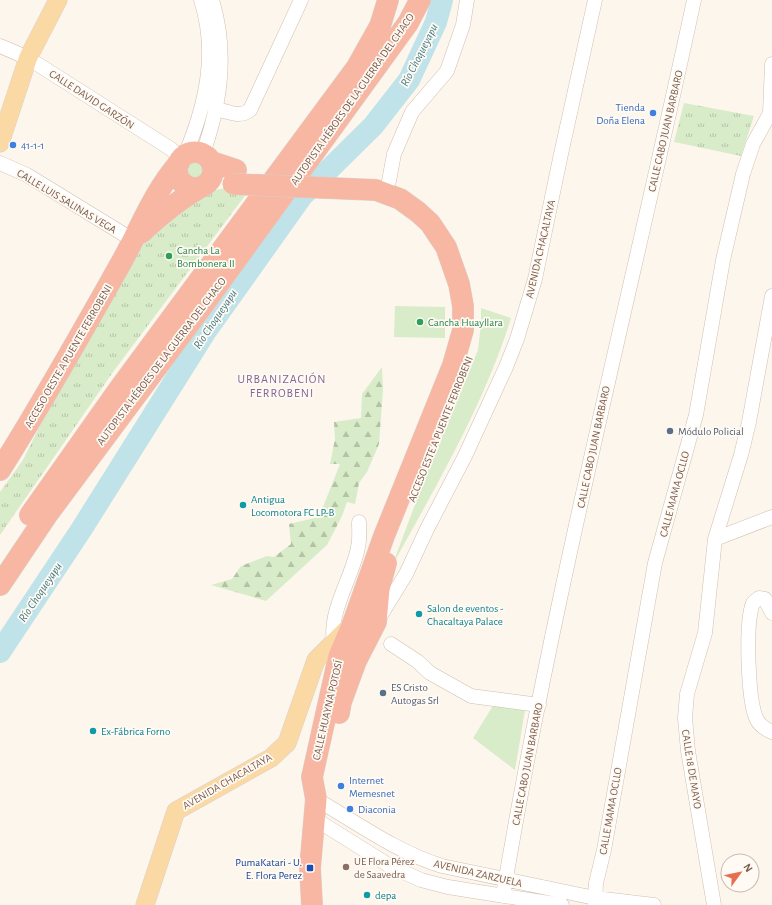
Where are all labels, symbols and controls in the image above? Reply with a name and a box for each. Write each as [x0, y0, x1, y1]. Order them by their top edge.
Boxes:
street label: AUTOPISTA HÉROES DE LA GUERRA DEL CHACO [288, 11, 416, 187]
water label: Río Choqueyapu [398, 21, 441, 89]
street label: CALLE DAVID GARZÓN [47, 67, 137, 131]
street label: CALLE CABO JUAN BARBARO [646, 69, 685, 193]
place label: Tienda Doña Elena [596, 102, 645, 126]
marker: Tienda Doña Elena [648, 108, 658, 118]
marker: 41-1-1 [8, 140, 18, 150]
place label: 41-1-1 [21, 140, 44, 151]
street label: CALLE LUIS SALINAS VEGA [15, 167, 119, 236]
street label: AVENIDA CHACALTAYA [524, 198, 557, 300]
place label: Cancha La Bombonera II [177, 245, 235, 269]
marker: Cancha La Bombonera II [164, 251, 174, 261]
street label: AUTOPISTA HÉROES DE LA GUERRA DEL CHACO [94, 275, 228, 447]
street label: ACCESO OESTE A PUENTE FERROBENI [23, 283, 114, 430]
water label: Río Choqueyapu [191, 287, 240, 351]
marker: Cancha Huayllara [415, 317, 425, 327]
place label: Cancha Huayllara [428, 317, 503, 328]
street label: ACCESO ESTE A PUENTE FERROBENI [406, 355, 475, 504]
district label: URBANIZACIÓN FERROBENI [237, 372, 327, 399]
street label: CALLE CABO JUAN BARBARO [575, 385, 612, 509]
marker: Módulo Policial [665, 426, 675, 436]
place label: Módulo Policial [678, 426, 744, 437]
street label: CALLE MAMA OCLLO [658, 450, 691, 538]
place label: Antigua Locomotora FC LP-B [251, 494, 334, 518]
marker: Antigua Locomotora FC LP-B [238, 500, 248, 510]
water label: Río Choqueyapu [16, 560, 65, 624]
place label: Salon de eventos - Chacaltaya Palace [427, 603, 504, 627]
marker: Salon de eventos - Chacaltaya Palace [414, 609, 424, 619]
street label: CALLE HUAYNA POTOSÍ [310, 659, 344, 761]
place label: ES Cristo Autogas Srl [391, 682, 439, 706]
marker: ES Cristo Autogas Srl [378, 688, 388, 698]
street label: CALLE CABO JUAN BARBARO [510, 702, 545, 826]
marker: Ex-Fábrica Forno [88, 726, 98, 736]
place label: Ex-Fábrica Forno [101, 726, 170, 737]
street label: CALLE 18 DE MAYO [680, 729, 703, 810]
street label: AVENIDA CHACALTAYA [181, 751, 274, 811]
street label: CALLE MAMA OCLLO [597, 766, 624, 856]
place label: Internet Memesnet [349, 775, 395, 799]
marker: Internet Memesnet [336, 781, 346, 791]
marker: Diaconia [345, 804, 355, 814]
place label: Diaconia [358, 804, 396, 815]
north arrow [720, 853, 760, 893]
place label: UE Flora Pérez de Saavedra [354, 856, 415, 880]
place label: PumaKatari - U. E. Flora Perez [235, 857, 302, 881]
street label: AVENIDA ZARZUELA [433, 858, 524, 889]
marker: UE Flora Pérez de Saavedra [341, 862, 351, 872]
text: N [741, 862, 755, 874]
marker: PumaKatari - U. E. Flora Perez [305, 863, 315, 873]
marker: depa [362, 890, 372, 900]
place label: depa [375, 890, 396, 901]

